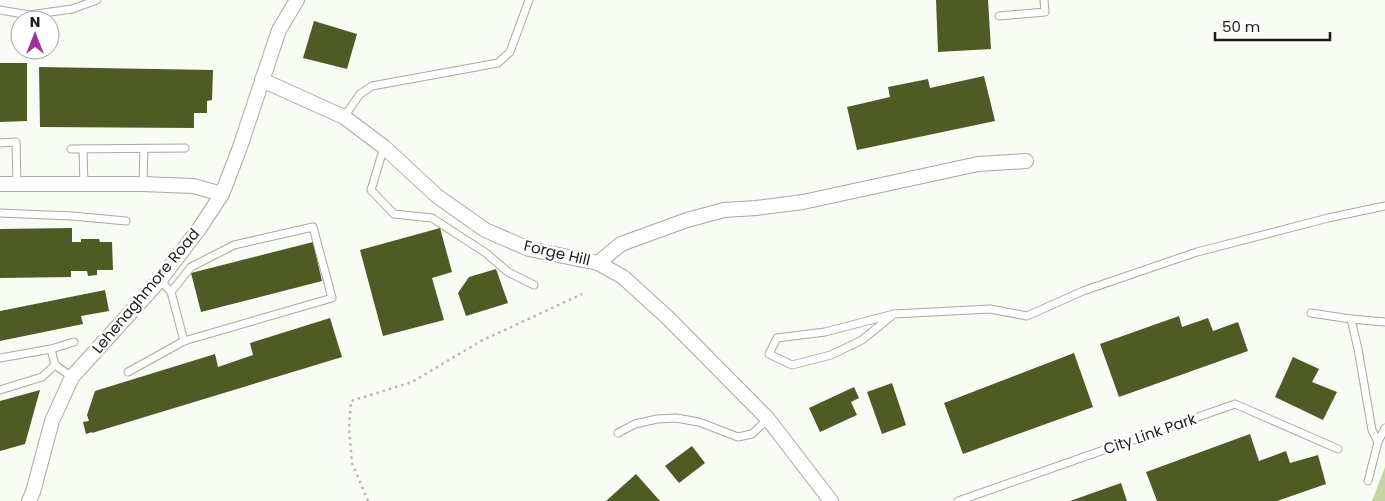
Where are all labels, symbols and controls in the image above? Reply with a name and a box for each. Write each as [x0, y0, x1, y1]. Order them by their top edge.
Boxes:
north arrow [10, 10, 60, 60]
scale bar [1215, 10, 1330, 42]
text: N [30, 12, 40, 32]
text: 50 m [1222, 16, 1260, 37]
street label: Lehenaghmore Road [87, 224, 204, 358]
street label: Forge Hill [522, 235, 592, 270]
street label: City Link Park [1101, 408, 1199, 459]

